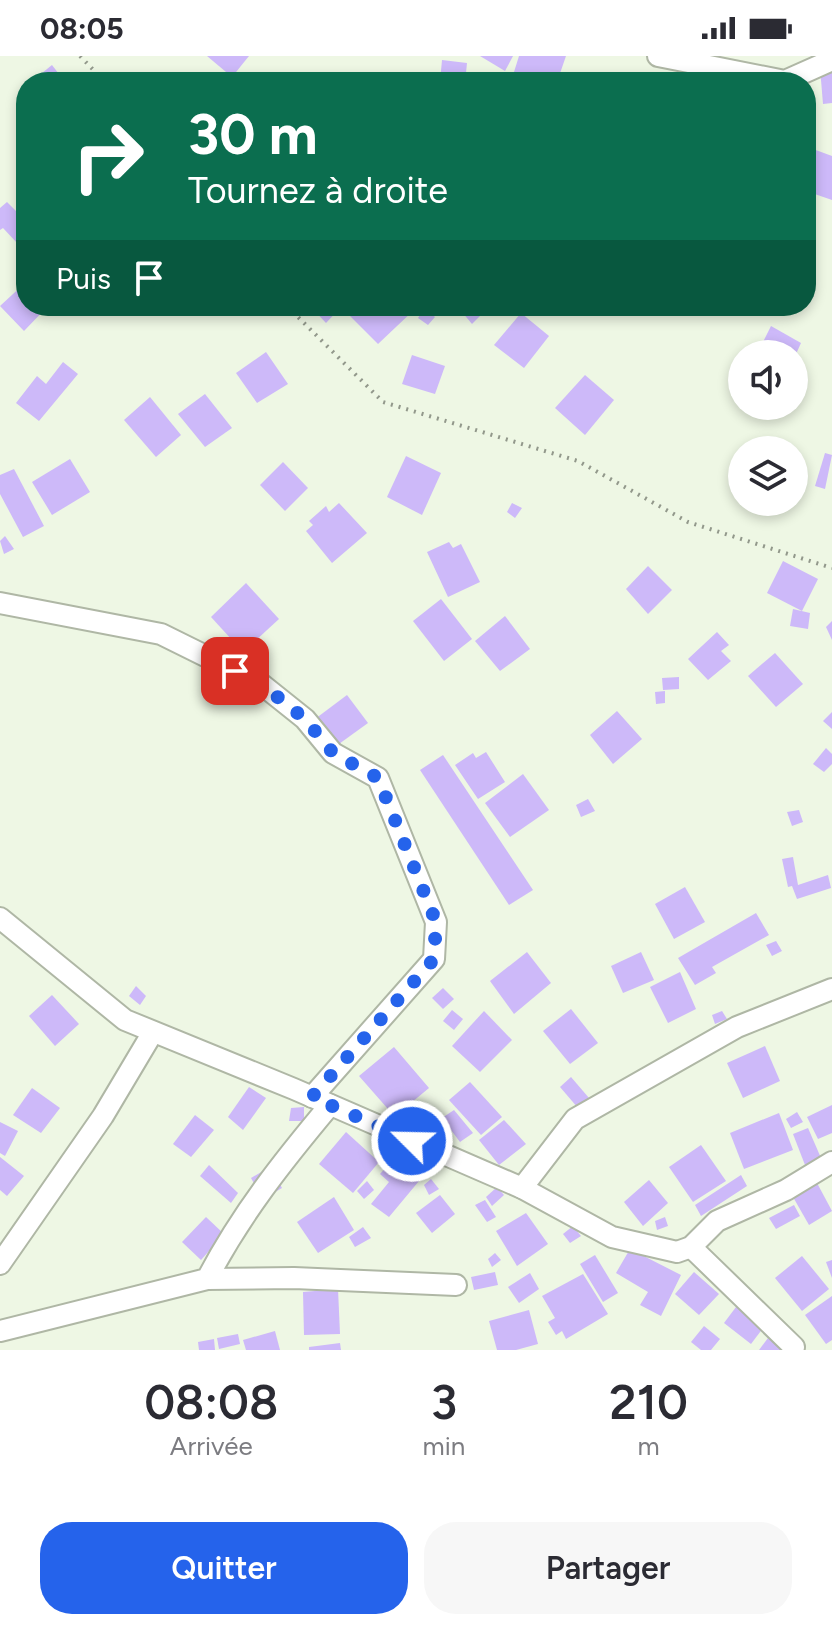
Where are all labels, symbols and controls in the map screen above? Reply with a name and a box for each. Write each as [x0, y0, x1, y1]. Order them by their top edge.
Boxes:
text: 08:05 [40, 10, 124, 47]
text: 30 m [188, 101, 318, 168]
icon: right [56, 104, 160, 208]
text: Tournez à droite [188, 169, 448, 212]
icon: arrive [127, 256, 171, 300]
text: Puis [56, 260, 111, 297]
map controls [728, 340, 808, 516]
button: sound [728, 340, 808, 420]
button: layers [728, 436, 808, 516]
pin [201, 637, 269, 705]
icon: arrive [213, 649, 257, 693]
position arrow [370, 1099, 454, 1183]
text: 08:08 [144, 1373, 278, 1431]
text: 3 [431, 1373, 457, 1431]
text: 210 [609, 1373, 688, 1431]
text: Arrivée [170, 1430, 253, 1462]
text: min [423, 1430, 465, 1462]
text: m [638, 1430, 660, 1462]
button: Quitter [40, 1522, 408, 1614]
button: Partager [424, 1522, 792, 1614]

